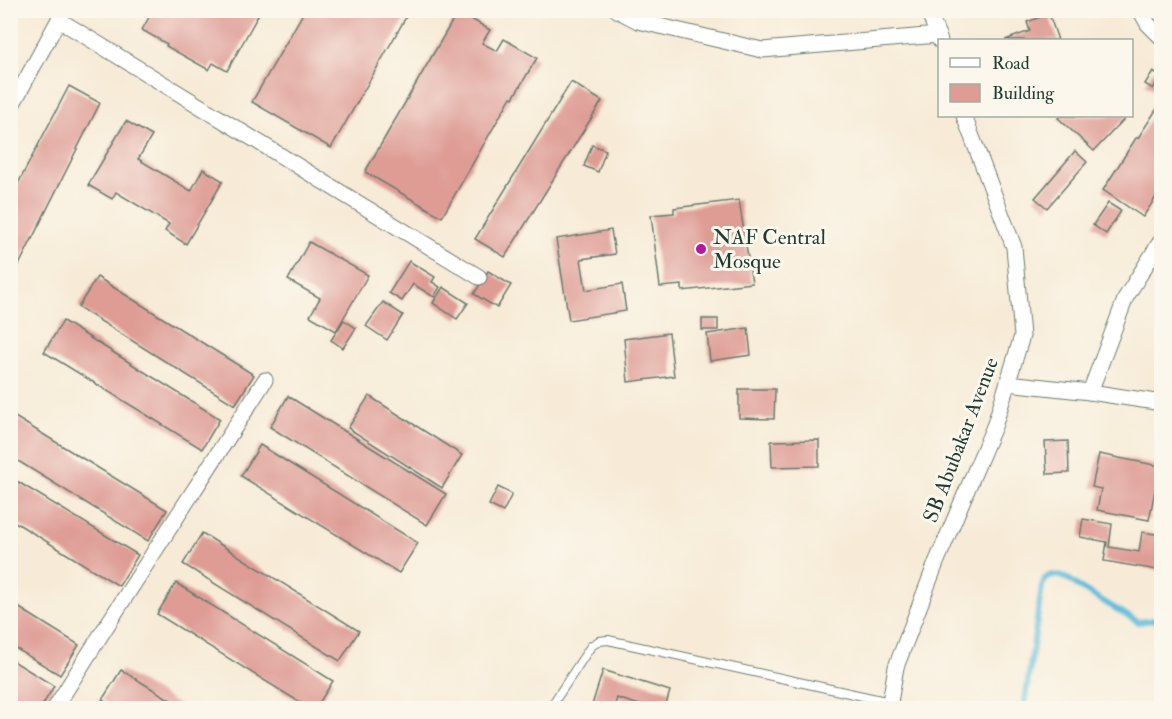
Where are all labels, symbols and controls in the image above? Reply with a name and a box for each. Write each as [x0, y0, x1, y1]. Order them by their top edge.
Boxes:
legend [938, 39, 1133, 117]
text: Road [992, 52, 1030, 75]
text: Building [992, 82, 1055, 105]
place label: NAF Central Mosque [713, 224, 826, 275]
marker: NAF Central Mosque [694, 242, 708, 256]
street label: SB Abubakar Avenue [917, 353, 1005, 526]

